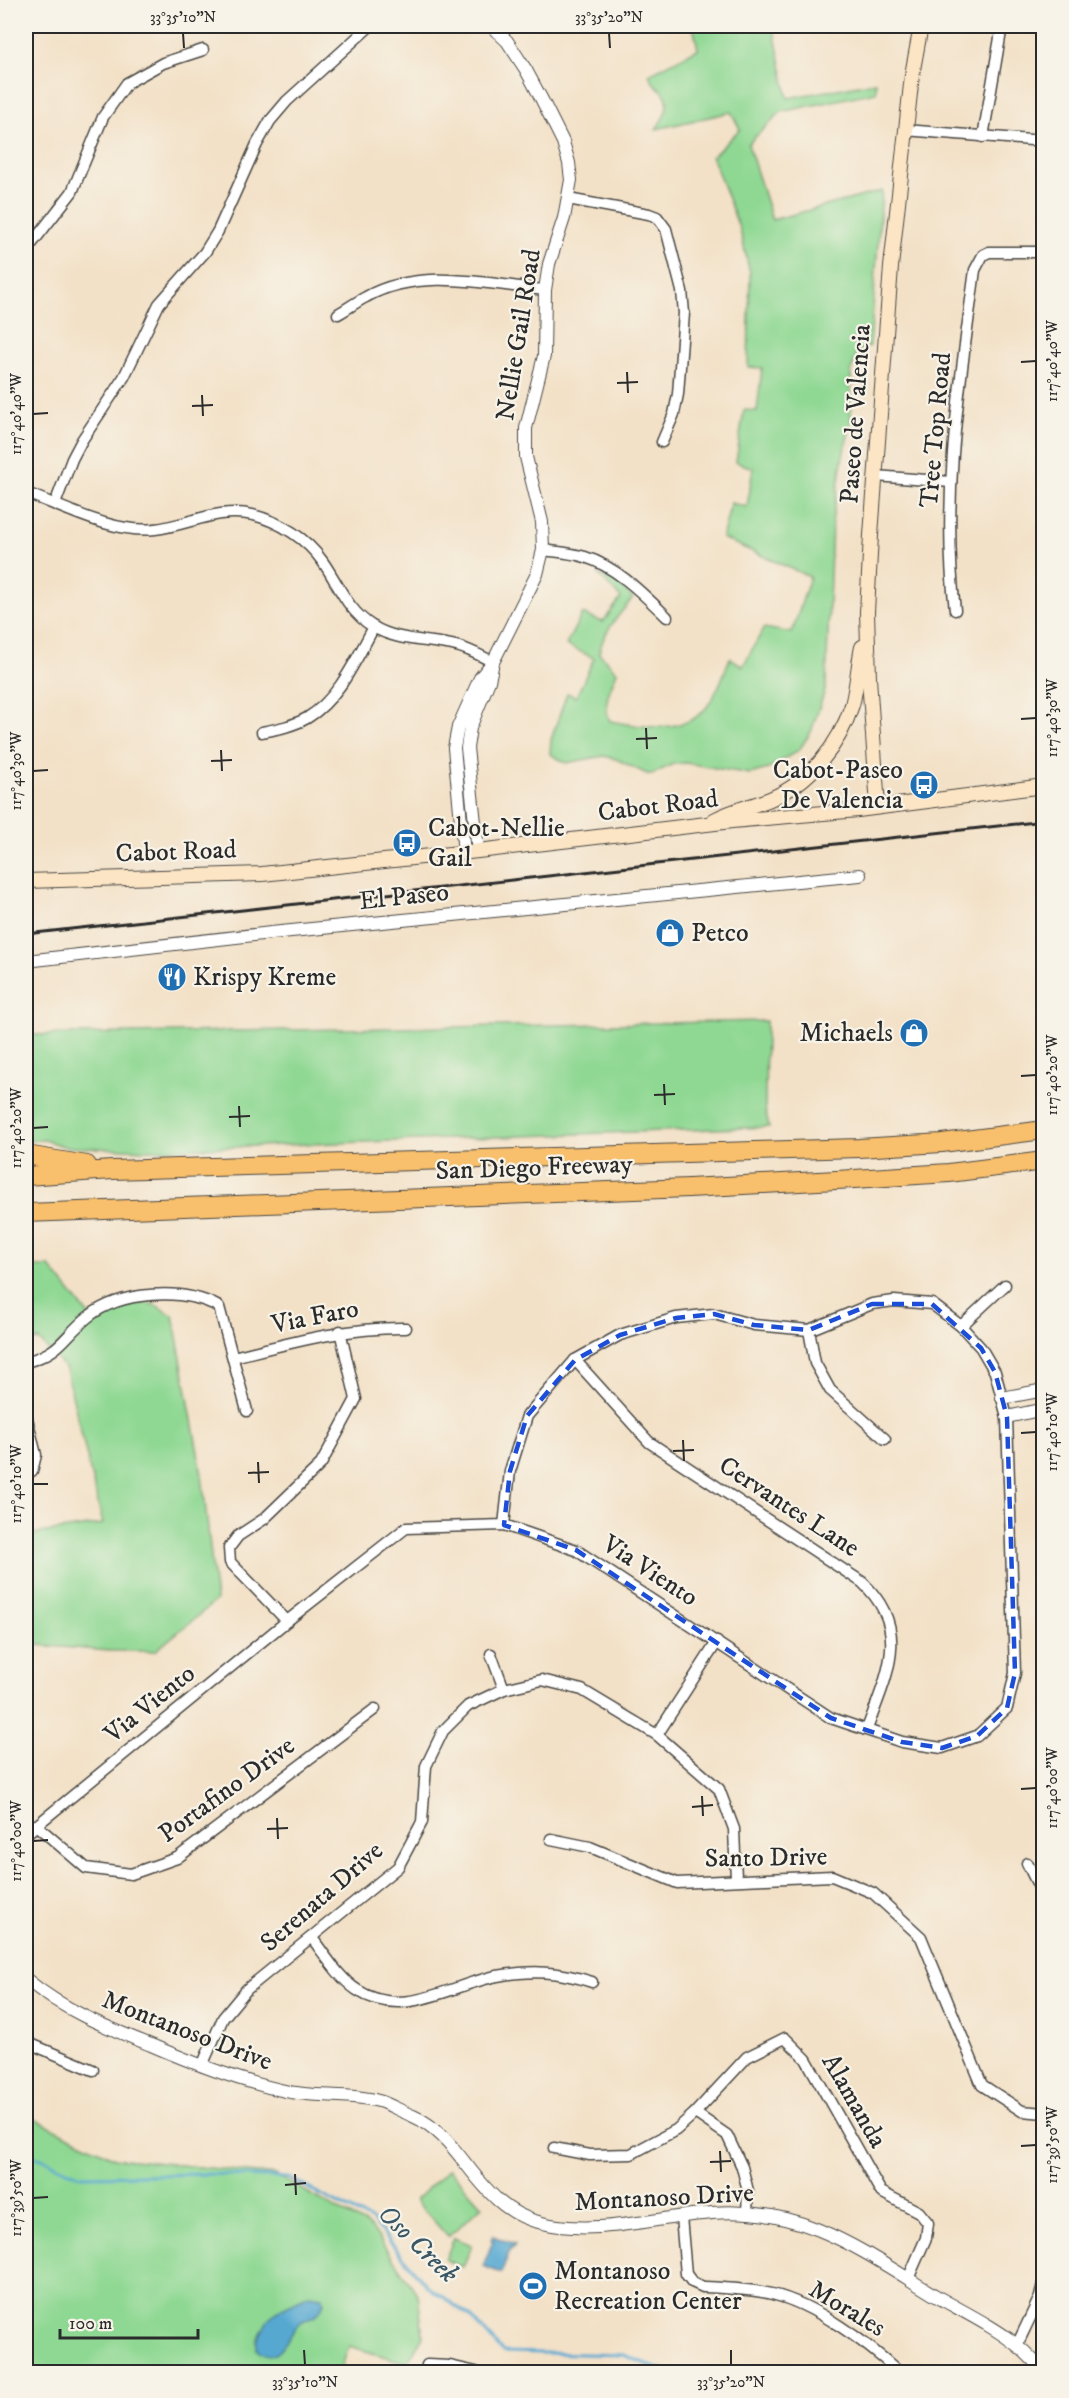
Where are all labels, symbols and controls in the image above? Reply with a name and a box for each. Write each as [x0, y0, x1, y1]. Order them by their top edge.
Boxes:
text: 33°35'10"N [150, 8, 216, 27]
text: 33°35'20"N [575, 8, 643, 27]
street label: Nellie Gail Road [489, 247, 549, 423]
text: 117°40'40"W [1043, 320, 1062, 402]
street label: Paseo de Valencia [833, 323, 879, 505]
street label: Tree Top Road [913, 351, 959, 509]
text: 117°40'40"W [7, 373, 26, 455]
text: 117°40'30"W [1043, 678, 1062, 758]
text: 117°40'30"W [7, 731, 26, 811]
place label: Cabot-Paseo De Valencia [773, 754, 903, 817]
bus stop icon: Cabot-Paseo De Valencia [908, 769, 940, 801]
street label: Cabot Road [596, 782, 720, 830]
place label: Cabot-Nellie Gail [428, 812, 565, 875]
bus stop icon: Cabot-Nellie Gail [391, 827, 423, 859]
street label: Cabot Road [115, 833, 237, 871]
street label: El Paseo [358, 876, 450, 918]
shop icon: Petco [654, 917, 686, 949]
place label: Petco [691, 917, 749, 950]
restaurant icon: Krispy Kreme [156, 961, 188, 993]
place label: Krispy Kreme [193, 961, 336, 994]
place label: Michaels [799, 1017, 893, 1050]
shop icon: Michaels [898, 1017, 930, 1049]
text: 117°40'20"W [1043, 1034, 1062, 1115]
text: 117°40'20"W [7, 1087, 26, 1168]
street label: San Diego Freeway [435, 1148, 634, 1188]
street label: Via Faro [268, 1292, 361, 1342]
text: 117°40'10"W [1043, 1392, 1062, 1471]
text: 117°40'10"W [7, 1444, 26, 1523]
street label: Cervantes Lane [712, 1449, 866, 1565]
street label: Via Viento [595, 1527, 704, 1614]
street label: Via Viento [97, 1657, 202, 1751]
street label: Portafino Drive [152, 1729, 302, 1851]
text: 117°40'00"W [1043, 1747, 1062, 1829]
text: 117°40'00"W [7, 1800, 26, 1882]
street label: Serenata Drive [254, 1835, 390, 1959]
street label: Santo Drive [704, 1840, 828, 1876]
street label: Montanoso Drive [97, 1983, 277, 2079]
street label: Alamanda [814, 2048, 894, 2154]
text: 117°39'50"W [1043, 2106, 1062, 2184]
text: 117°39'50"W [7, 2159, 26, 2237]
street label: Montanoso Drive [573, 2177, 755, 2219]
water label: Oso Creek [371, 2197, 466, 2291]
place label: Montanoso Recreation Center [554, 2255, 742, 2318]
sports icon: Montanoso Recreation Center [517, 2270, 549, 2302]
street label: Morales [803, 2273, 891, 2345]
scale bar [60, 2302, 198, 2340]
text: 100 m [69, 2313, 112, 2335]
text: 33°35'10"N [272, 2373, 338, 2392]
text: 33°35'20"N [697, 2373, 765, 2392]

